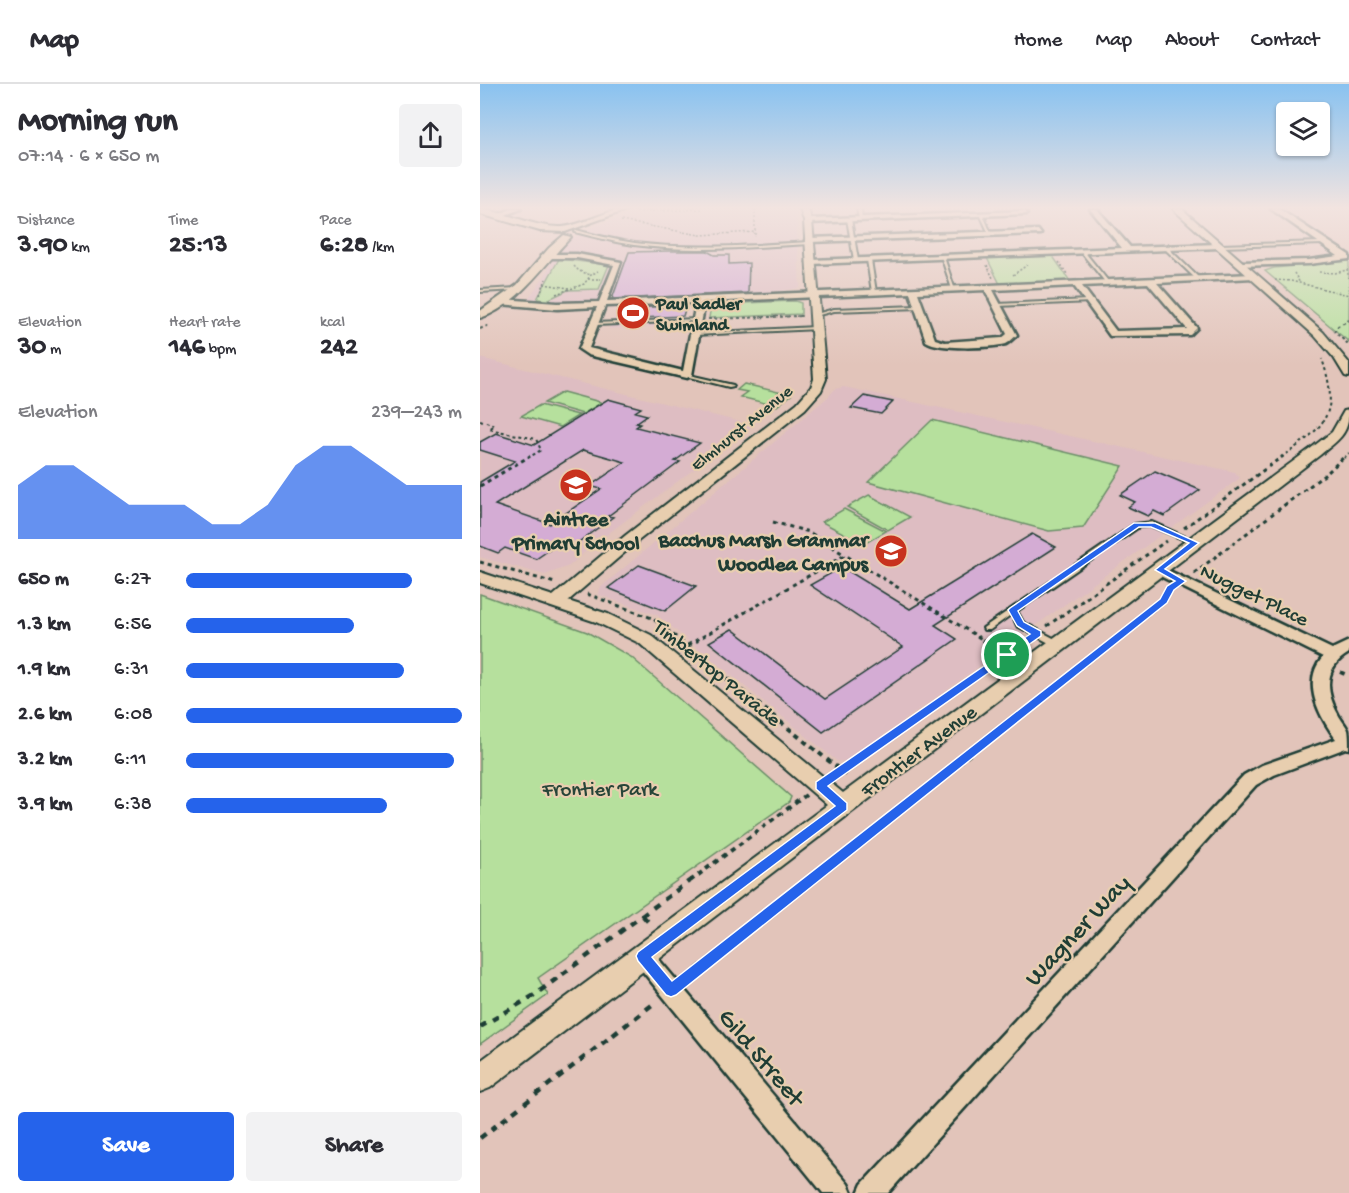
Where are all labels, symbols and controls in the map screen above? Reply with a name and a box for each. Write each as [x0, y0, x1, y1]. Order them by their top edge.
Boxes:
text: Map [30, 25, 79, 58]
text: Home [1014, 29, 1062, 54]
text: Map [1095, 29, 1132, 54]
text: About [1165, 29, 1218, 54]
text: Contact [1251, 29, 1319, 54]
map controls [1276, 102, 1330, 156]
button: layers [1276, 102, 1330, 156]
text: Morning run [18, 104, 178, 142]
button: share [399, 104, 462, 167]
text: 07:14 · 6 × 650 m [18, 146, 160, 169]
text: Distance [18, 212, 75, 231]
text: Time [169, 212, 198, 231]
text: Pace [320, 212, 351, 231]
text: 3.90 [18, 231, 67, 262]
text: 25:13 [169, 231, 228, 262]
text: 6:28 [320, 231, 368, 262]
text: km [67, 239, 90, 258]
text: /km [368, 239, 394, 258]
sports icon: Paul Sadler Swimland [615, 295, 651, 331]
place label: Paul Sadler Swimland [655, 295, 744, 337]
text: Elevation [18, 314, 82, 333]
text: Heart rate [169, 314, 241, 333]
text: kcal [320, 314, 345, 333]
text: 30 [18, 333, 46, 364]
text: 146 [169, 333, 205, 364]
text: 242 [320, 333, 358, 364]
text: m [46, 341, 61, 360]
text: bpm [205, 341, 236, 360]
street label: Elmhurst Avenue [687, 381, 798, 476]
text: Elevation [18, 402, 98, 425]
text: 239–243 m [371, 402, 462, 425]
school or university icon: Aintree Primary School [558, 467, 594, 503]
place label: Aintree Primary School [511, 509, 640, 558]
place label: Bacchus Marsh Grammar Woodlea Campus [658, 530, 871, 579]
school or university icon: Bacchus Marsh Grammar Woodlea Campus [873, 533, 909, 569]
street label: Nugget Place [1195, 560, 1313, 635]
text: 650 m [18, 569, 69, 592]
text: 6:27 [114, 569, 151, 592]
text: 1.3 km [18, 614, 71, 637]
text: 6:56 [114, 614, 151, 637]
street label: Timbertop Parade [646, 615, 786, 735]
pin [981, 629, 1032, 680]
icon: arrive [990, 638, 1023, 671]
text: 1.9 km [18, 659, 70, 682]
text: 6:31 [114, 659, 149, 682]
street label: Frontier Avenue [856, 700, 984, 805]
text: 2.6 km [18, 704, 72, 727]
text: 6:08 [114, 704, 153, 727]
text: 3.2 km [18, 749, 72, 772]
text: 6:11 [114, 749, 147, 772]
park label: Frontier Park [541, 779, 660, 804]
text: 3.9 km [18, 794, 73, 817]
text: 6:38 [114, 794, 152, 817]
street label: Wagner Way [1020, 869, 1139, 994]
street label: Gild Street [710, 1004, 811, 1116]
button: Save [18, 1112, 234, 1181]
button: Share [246, 1112, 462, 1181]

